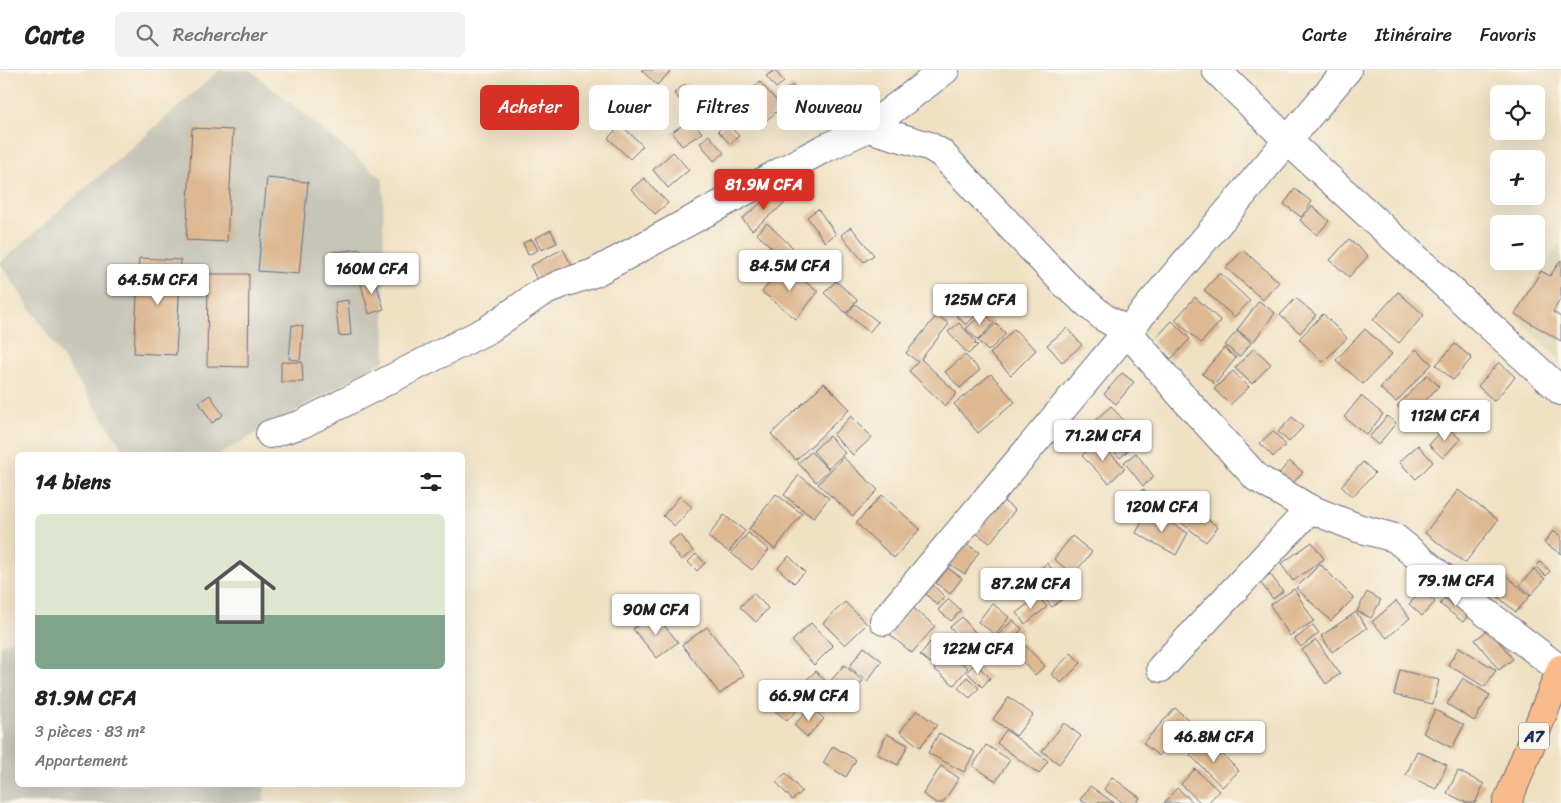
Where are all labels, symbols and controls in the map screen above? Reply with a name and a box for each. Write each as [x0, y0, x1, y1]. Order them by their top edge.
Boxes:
search box [115, 12, 465, 57]
text: Carte [25, 14, 85, 56]
text: Rechercher [173, 18, 267, 51]
text: Carte [1302, 19, 1347, 51]
text: Itinéraire [1375, 19, 1452, 51]
text: Favoris [1480, 19, 1536, 51]
icon: search [133, 21, 161, 49]
chip: Acheter [480, 85, 579, 130]
chip: Louer [589, 85, 669, 130]
chip: Filtres [679, 85, 767, 130]
chip: Nouveau [777, 85, 880, 130]
map controls [1490, 85, 1545, 270]
button: locate [1490, 85, 1545, 140]
button: + [1490, 150, 1545, 205]
pin: 81.9M CFA [707, 168, 821, 211]
text: 81.9M CFA [725, 170, 803, 199]
button: − [1490, 215, 1545, 270]
pin: 84.5M CFA [733, 250, 847, 292]
text: 84.5M CFA [750, 251, 830, 280]
pin: 160M CFA [320, 252, 424, 295]
text: 160M CFA [336, 254, 408, 283]
pin: 64.5M CFA [101, 264, 215, 306]
text: 64.5M CFA [118, 265, 198, 294]
pin: 125M CFA [928, 284, 1032, 326]
text: 125M CFA [944, 285, 1016, 314]
pin: 112M CFA [1393, 400, 1497, 442]
text: 112M CFA [1410, 401, 1480, 430]
pin: 71.2M CFA [1046, 420, 1160, 462]
text: 71.2M CFA [1065, 421, 1141, 450]
text: 14 biens [35, 463, 111, 501]
icon: filters [417, 468, 445, 496]
pin: 120M CFA [1110, 490, 1214, 533]
text: 120M CFA [1126, 492, 1198, 521]
icon: home [195, 547, 285, 637]
pin: 79.1M CFA [1399, 564, 1513, 607]
text: 79.1M CFA [1417, 566, 1495, 595]
pin: 87.2M CFA [974, 568, 1088, 610]
text: 87.2M CFA [991, 569, 1071, 598]
pin: 90M CFA [610, 594, 702, 636]
text: 90M CFA [623, 595, 689, 624]
pin: 122M CFA [926, 632, 1030, 675]
text: 122M CFA [942, 634, 1014, 663]
text: 81.9M CFA [35, 679, 137, 717]
pin: 66.9M CFA [752, 680, 866, 722]
text: 66.9M CFA [769, 681, 849, 710]
text: 3 pièces · 83 m² [35, 717, 146, 746]
pin: 46.8M CFA [1157, 720, 1271, 763]
text: 46.8M CFA [1174, 722, 1254, 751]
road number: A7 [1519, 722, 1549, 749]
text: Appartement [35, 746, 128, 775]

